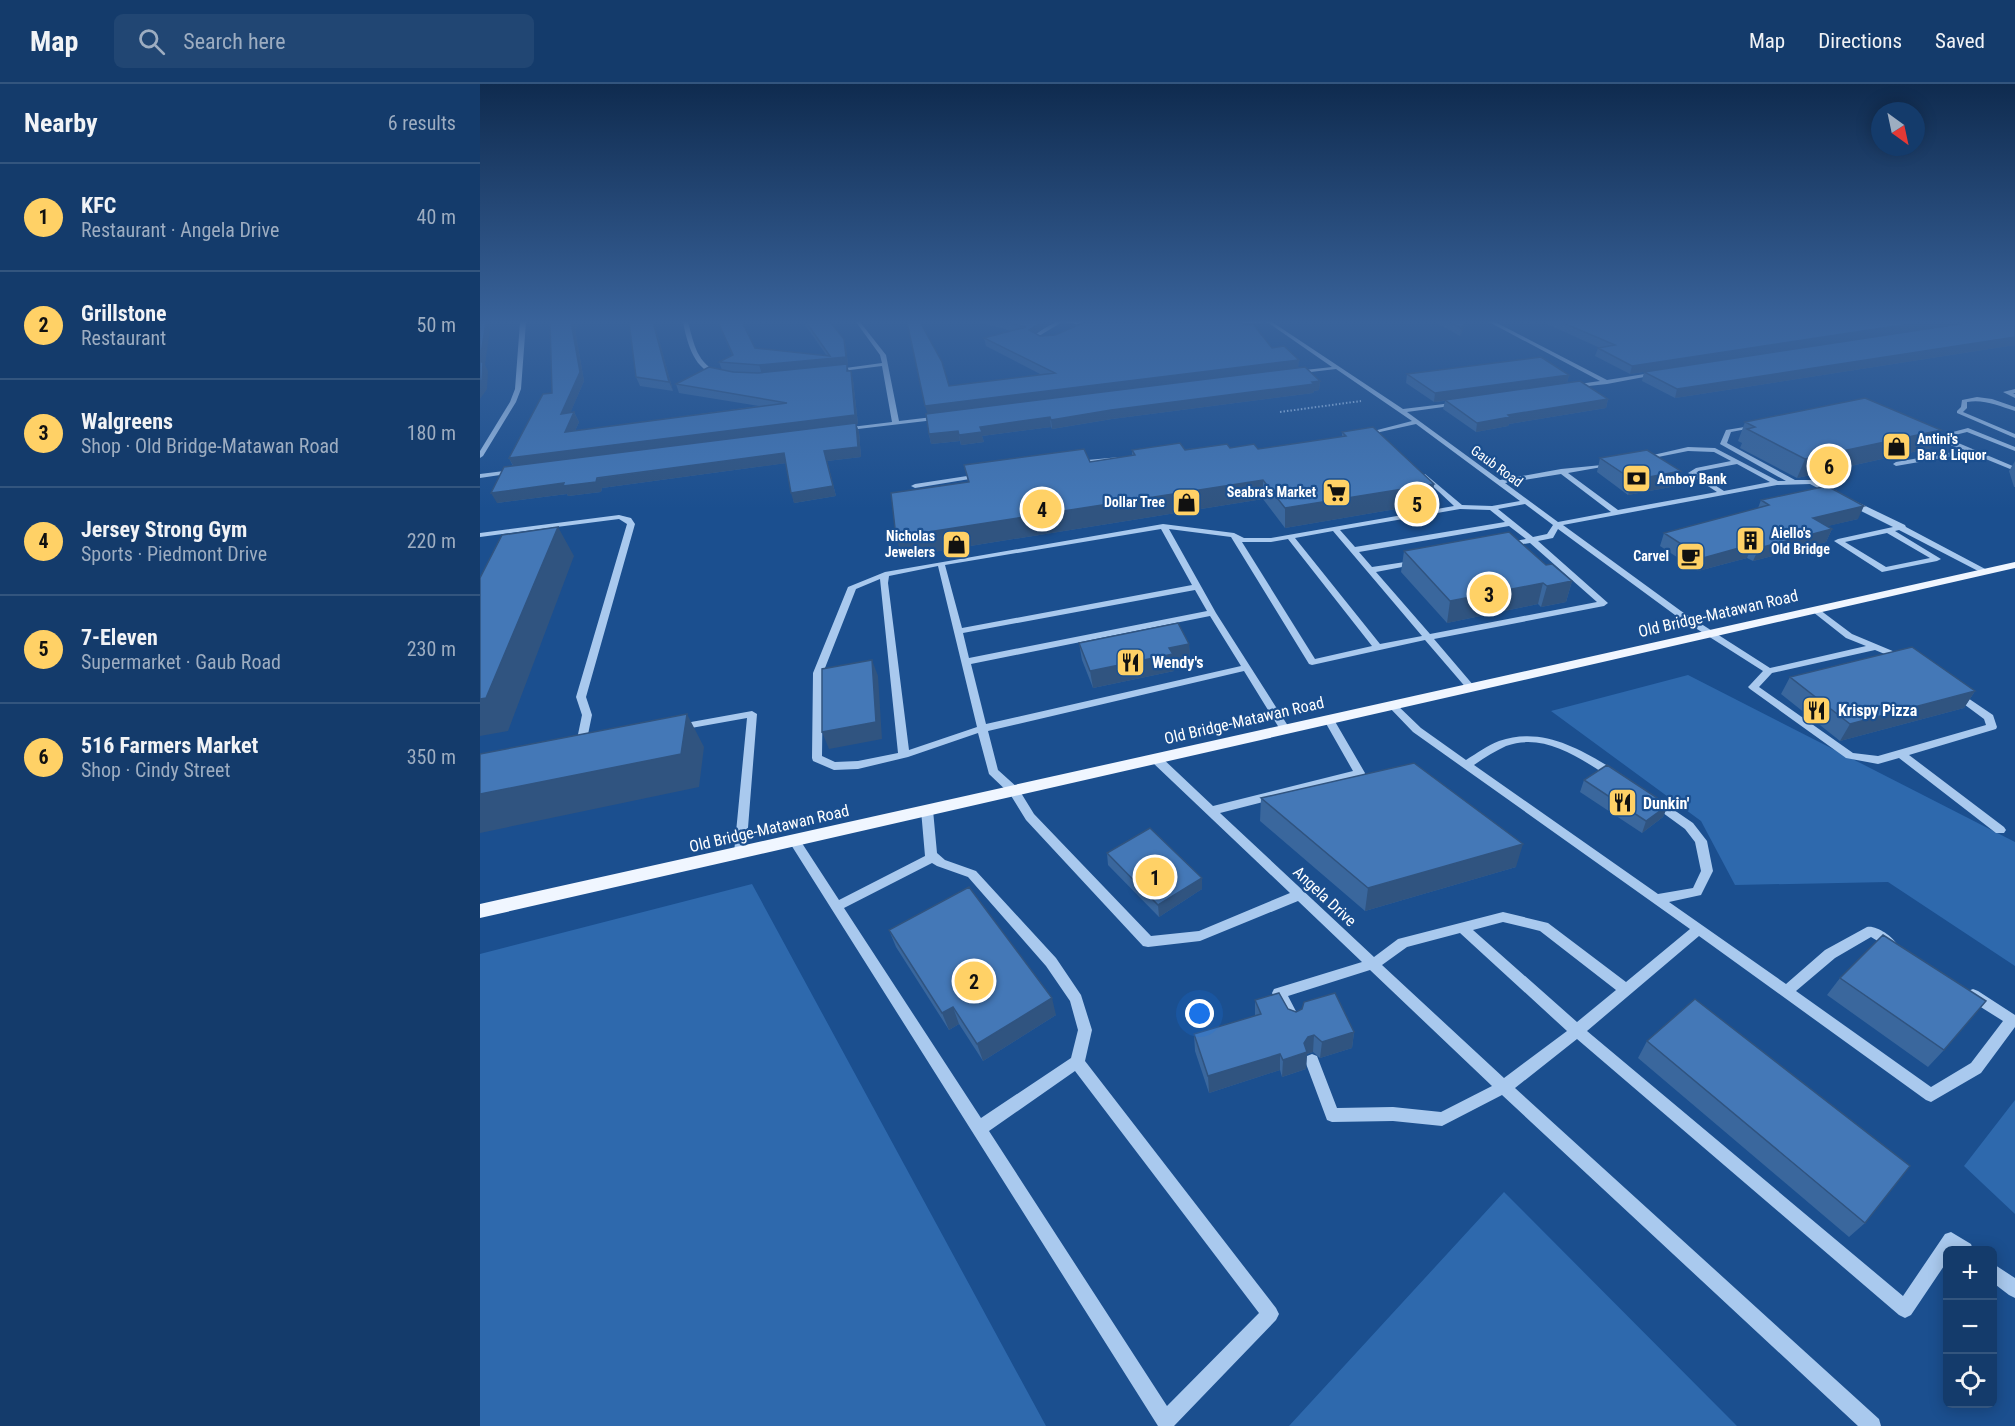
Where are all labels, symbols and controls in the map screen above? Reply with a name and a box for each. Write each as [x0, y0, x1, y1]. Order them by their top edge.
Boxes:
search box [114, 14, 534, 68]
text: Map [30, 25, 78, 58]
icon: search [135, 25, 168, 58]
text: Search here [183, 29, 286, 54]
text: Map [1749, 29, 1785, 53]
text: Directions [1818, 29, 1902, 53]
text: Saved [1935, 29, 1985, 53]
north arrow [1871, 102, 1925, 156]
text: Nearby [24, 108, 98, 138]
text: 6 results [388, 111, 456, 135]
text: KFC [81, 193, 116, 218]
text: 1 [38, 205, 49, 229]
text: 40 m [417, 205, 456, 229]
text: Restaurant · Angela Drive [81, 218, 279, 242]
text: Grillstone [81, 301, 167, 326]
text: 2 [38, 313, 49, 337]
text: 50 m [417, 313, 456, 337]
text: Restaurant [81, 326, 166, 350]
text: Walgreens [81, 409, 173, 434]
text: 3 [38, 421, 49, 445]
text: 180 m [407, 421, 456, 445]
shop icon: Antini's Bar & Liquor [1880, 431, 1912, 463]
place label: Antini's Bar & Liquor [1917, 431, 1987, 463]
text: Shop · Old Bridge-Matawan Road [81, 434, 339, 458]
street label: Gaub Road [1468, 442, 1526, 490]
pin: 6 [1810, 444, 1848, 488]
bank icon: Amboy Bank [1620, 463, 1652, 495]
place label: Amboy Bank [1657, 471, 1727, 487]
supermarket icon: Seabra's Market [1321, 476, 1353, 508]
pin: 5 [1398, 482, 1436, 526]
place label: Seabra's Market [1227, 484, 1316, 500]
pin: 4 [1022, 486, 1062, 532]
shop icon: Dollar Tree [1170, 486, 1202, 518]
place label: Dollar Tree [1104, 494, 1165, 510]
text: Jersey Strong Gym [81, 517, 247, 542]
building icon: Aiello's Old Bridge [1734, 525, 1766, 557]
place label: Aiello's Old Bridge [1771, 525, 1830, 557]
place label: Nicholas Jewelers [885, 528, 935, 560]
shop icon: Nicholas Jewelers [940, 528, 972, 560]
text: 4 [38, 529, 49, 553]
text: 220 m [407, 529, 456, 553]
cafe icon: Carvel [1674, 540, 1706, 572]
text: Sports · Piedmont Drive [81, 542, 267, 566]
place label: Carvel [1633, 548, 1669, 564]
pin: 3 [1470, 572, 1508, 616]
street label: Old Bridge-Matawan Road [1636, 586, 1800, 641]
text: 7-Eleven [81, 625, 158, 650]
text: 5 [38, 637, 49, 661]
text: 230 m [407, 637, 456, 661]
restaurant icon: Wendy's [1115, 646, 1147, 678]
text: Supermarket · Gaub Road [81, 650, 281, 674]
place label: Wendy's [1152, 653, 1204, 672]
street label: Old Bridge-Matawan Road [1162, 693, 1326, 748]
restaurant icon: Krispy Pizza [1801, 694, 1833, 726]
place label: Krispy Pizza [1838, 701, 1918, 720]
text: 516 Farmers Market [81, 733, 258, 758]
text: 6 [38, 745, 49, 769]
text: 350 m [407, 745, 456, 769]
text: Shop · Cindy Street [81, 758, 230, 782]
restaurant icon: Dunkin' [1606, 787, 1638, 819]
place label: Dunkin' [1643, 794, 1690, 813]
street label: Old Bridge-Matawan Road [687, 801, 851, 856]
pin: 1 [1136, 854, 1174, 900]
street label: Angela Drive [1289, 862, 1360, 930]
pin: 2 [954, 958, 994, 1004]
your location [1185, 999, 1214, 1028]
map controls [1943, 1246, 1997, 1408]
button: + [1943, 1246, 1997, 1300]
button: − [1943, 1300, 1997, 1354]
button: locate [1943, 1354, 1997, 1408]

